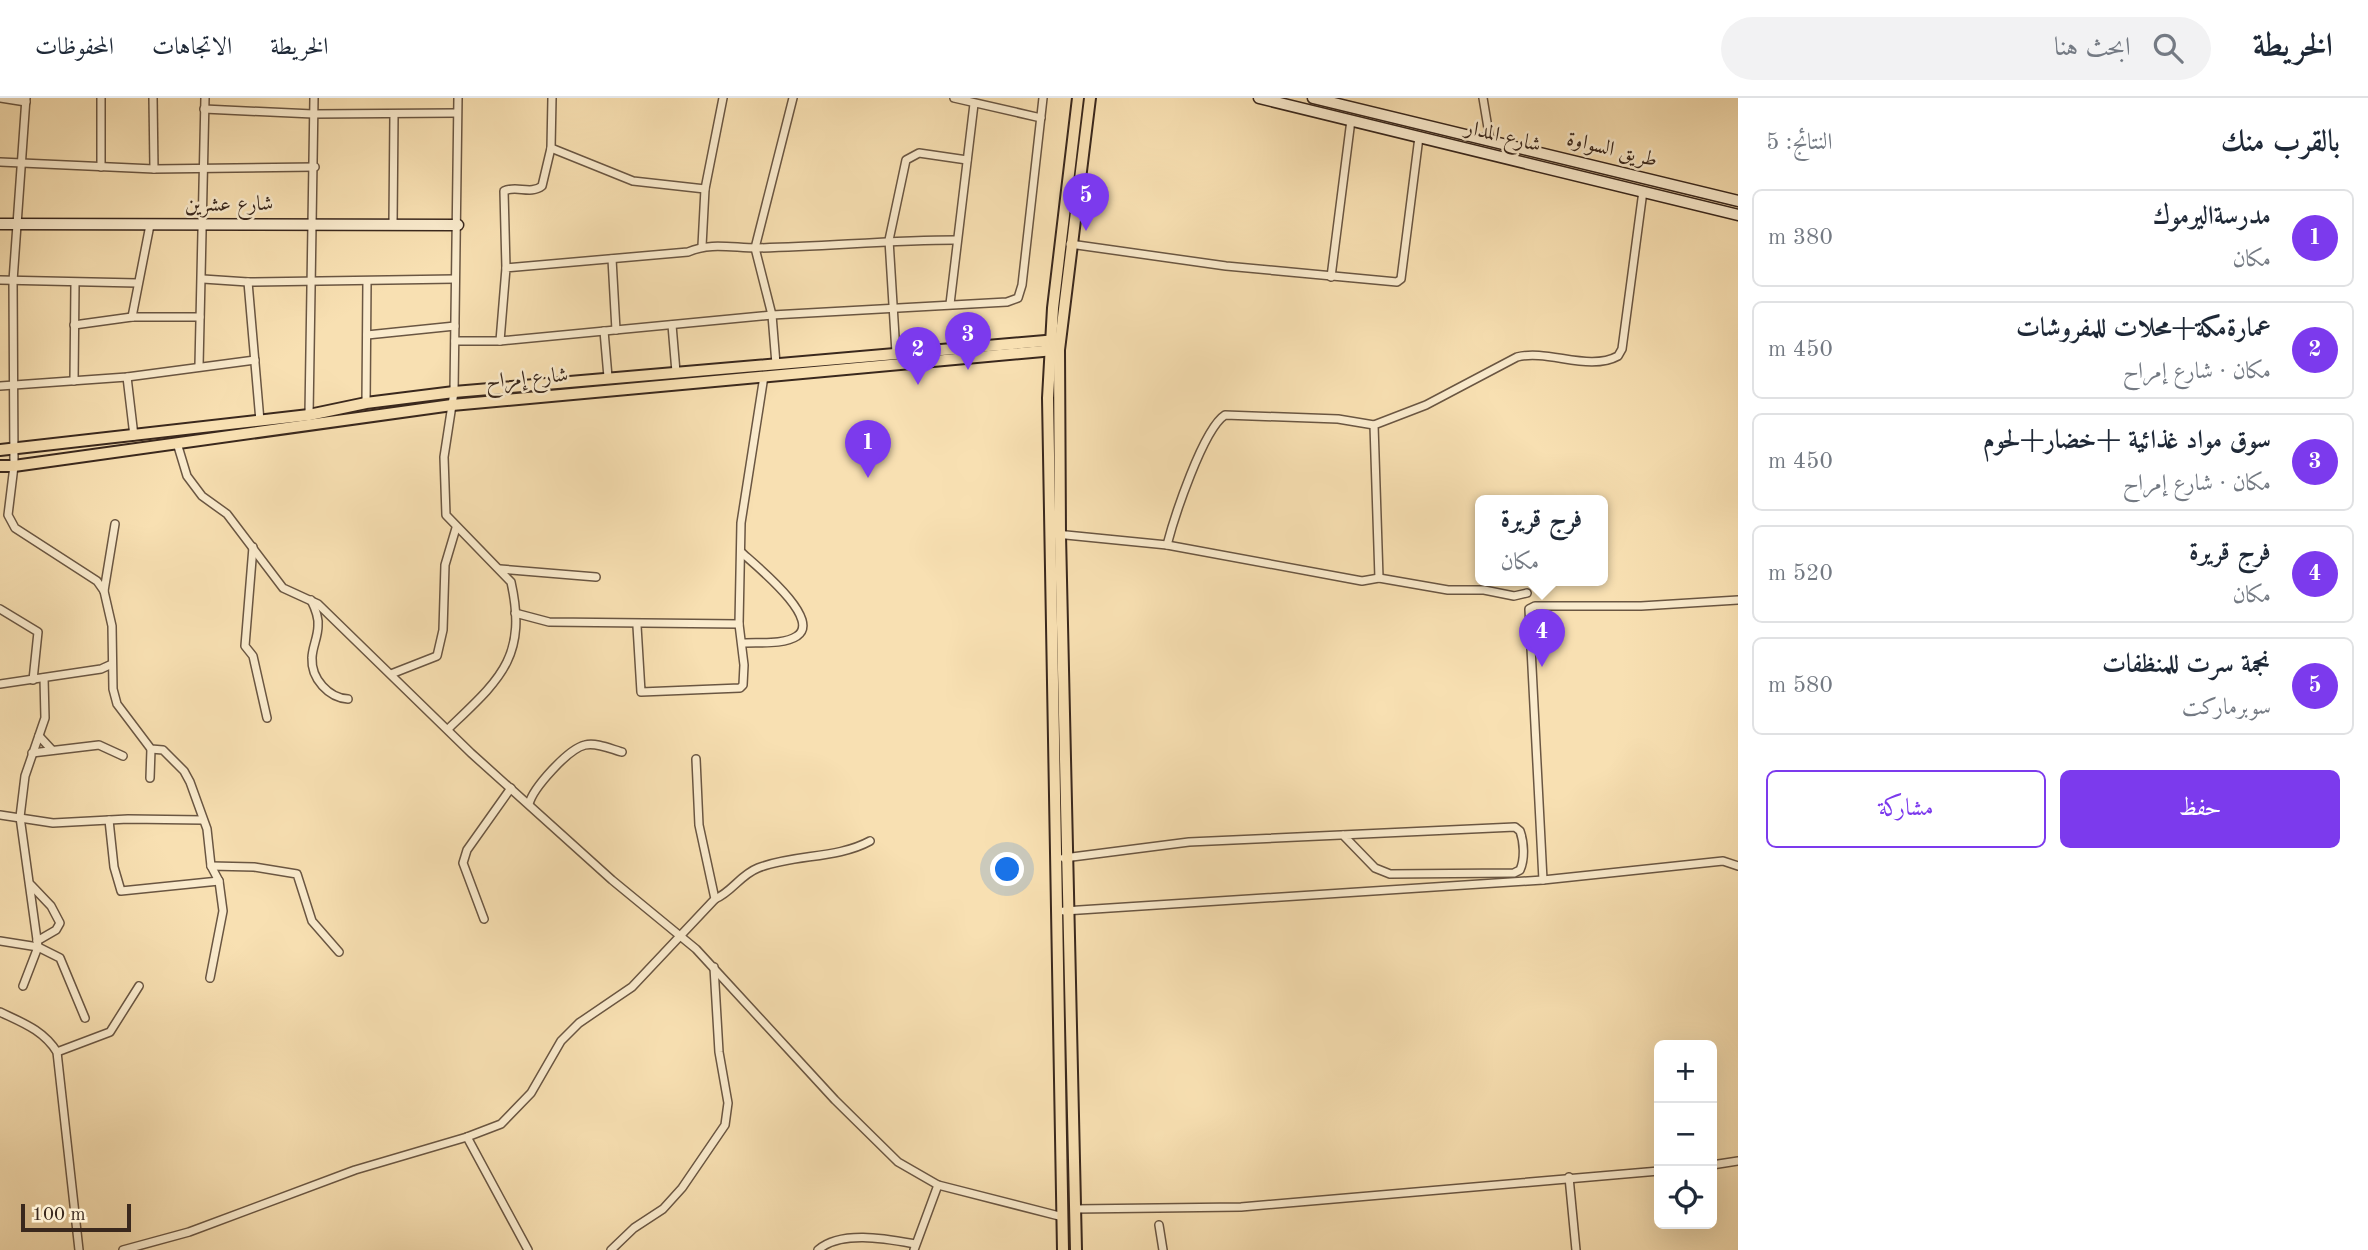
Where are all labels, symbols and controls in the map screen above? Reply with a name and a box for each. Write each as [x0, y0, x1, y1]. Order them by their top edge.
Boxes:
search box [1721, 17, 2211, 80]
icon: search [2149, 29, 2187, 67]
text: الخريطة [2253, 31, 2333, 64]
text: ابحث هنا [2054, 35, 2131, 61]
text: المحفوظات [35, 36, 114, 60]
text: الاتجاهات [152, 36, 232, 60]
text: الخريطة [270, 36, 329, 60]
street label: شارع المدار [1460, 117, 1543, 162]
text: بالقرب منك [2221, 128, 2340, 158]
street label: طريق السواوة [1564, 129, 1659, 172]
text: النتائج: 5 [1766, 131, 1833, 154]
pin: 5 [1063, 173, 1109, 231]
street label: شارع عشرين [185, 194, 274, 222]
text: مدرسةاليرموك [2153, 204, 2271, 230]
text: 380 m [1768, 226, 1833, 249]
text: 1 [2308, 226, 2322, 249]
text: مكان [2232, 248, 2271, 271]
pin: 3 [945, 312, 991, 370]
text: عمارةمكة+محلات للمفروشات [2016, 316, 2271, 342]
pin: 2 [895, 327, 941, 385]
text: 450 m [1768, 338, 1833, 361]
text: 2 [2308, 338, 2322, 361]
text: مكان · شارع إمراح [2123, 360, 2271, 383]
street label: شارع إمراح [485, 365, 570, 400]
pin: 1 [845, 420, 891, 478]
text: سوق مواد غذائية +خضار+لحوم [1983, 428, 2271, 454]
text: 450 m [1768, 450, 1833, 473]
text: 3 [2308, 450, 2322, 473]
text: مكان · شارع إمراح [2123, 472, 2271, 495]
popup [1475, 495, 1608, 586]
text: فرج قريرة [1501, 507, 1582, 533]
text: فرج قريرة [2189, 540, 2271, 566]
text: مكان [1501, 551, 1539, 574]
text: 520 m [1768, 562, 1833, 585]
text: 4 [2308, 562, 2322, 585]
text: مكان [2232, 584, 2271, 607]
pin: 4 [1519, 609, 1565, 667]
text: نجمة سرت للمنظفات [2102, 652, 2271, 678]
text: 580 m [1768, 674, 1833, 697]
text: 5 [2308, 674, 2322, 697]
text: سوبرماركت [2182, 696, 2271, 719]
button: مشاركة [1766, 770, 2046, 848]
button: حفظ [2060, 770, 2340, 848]
your location [990, 852, 1024, 886]
map controls [1654, 1040, 1717, 1229]
button: + [1654, 1040, 1717, 1103]
button: − [1654, 1103, 1717, 1166]
button: locate [1654, 1166, 1717, 1229]
scale bar [21, 1201, 131, 1233]
text: 100 m [32, 1206, 85, 1225]

